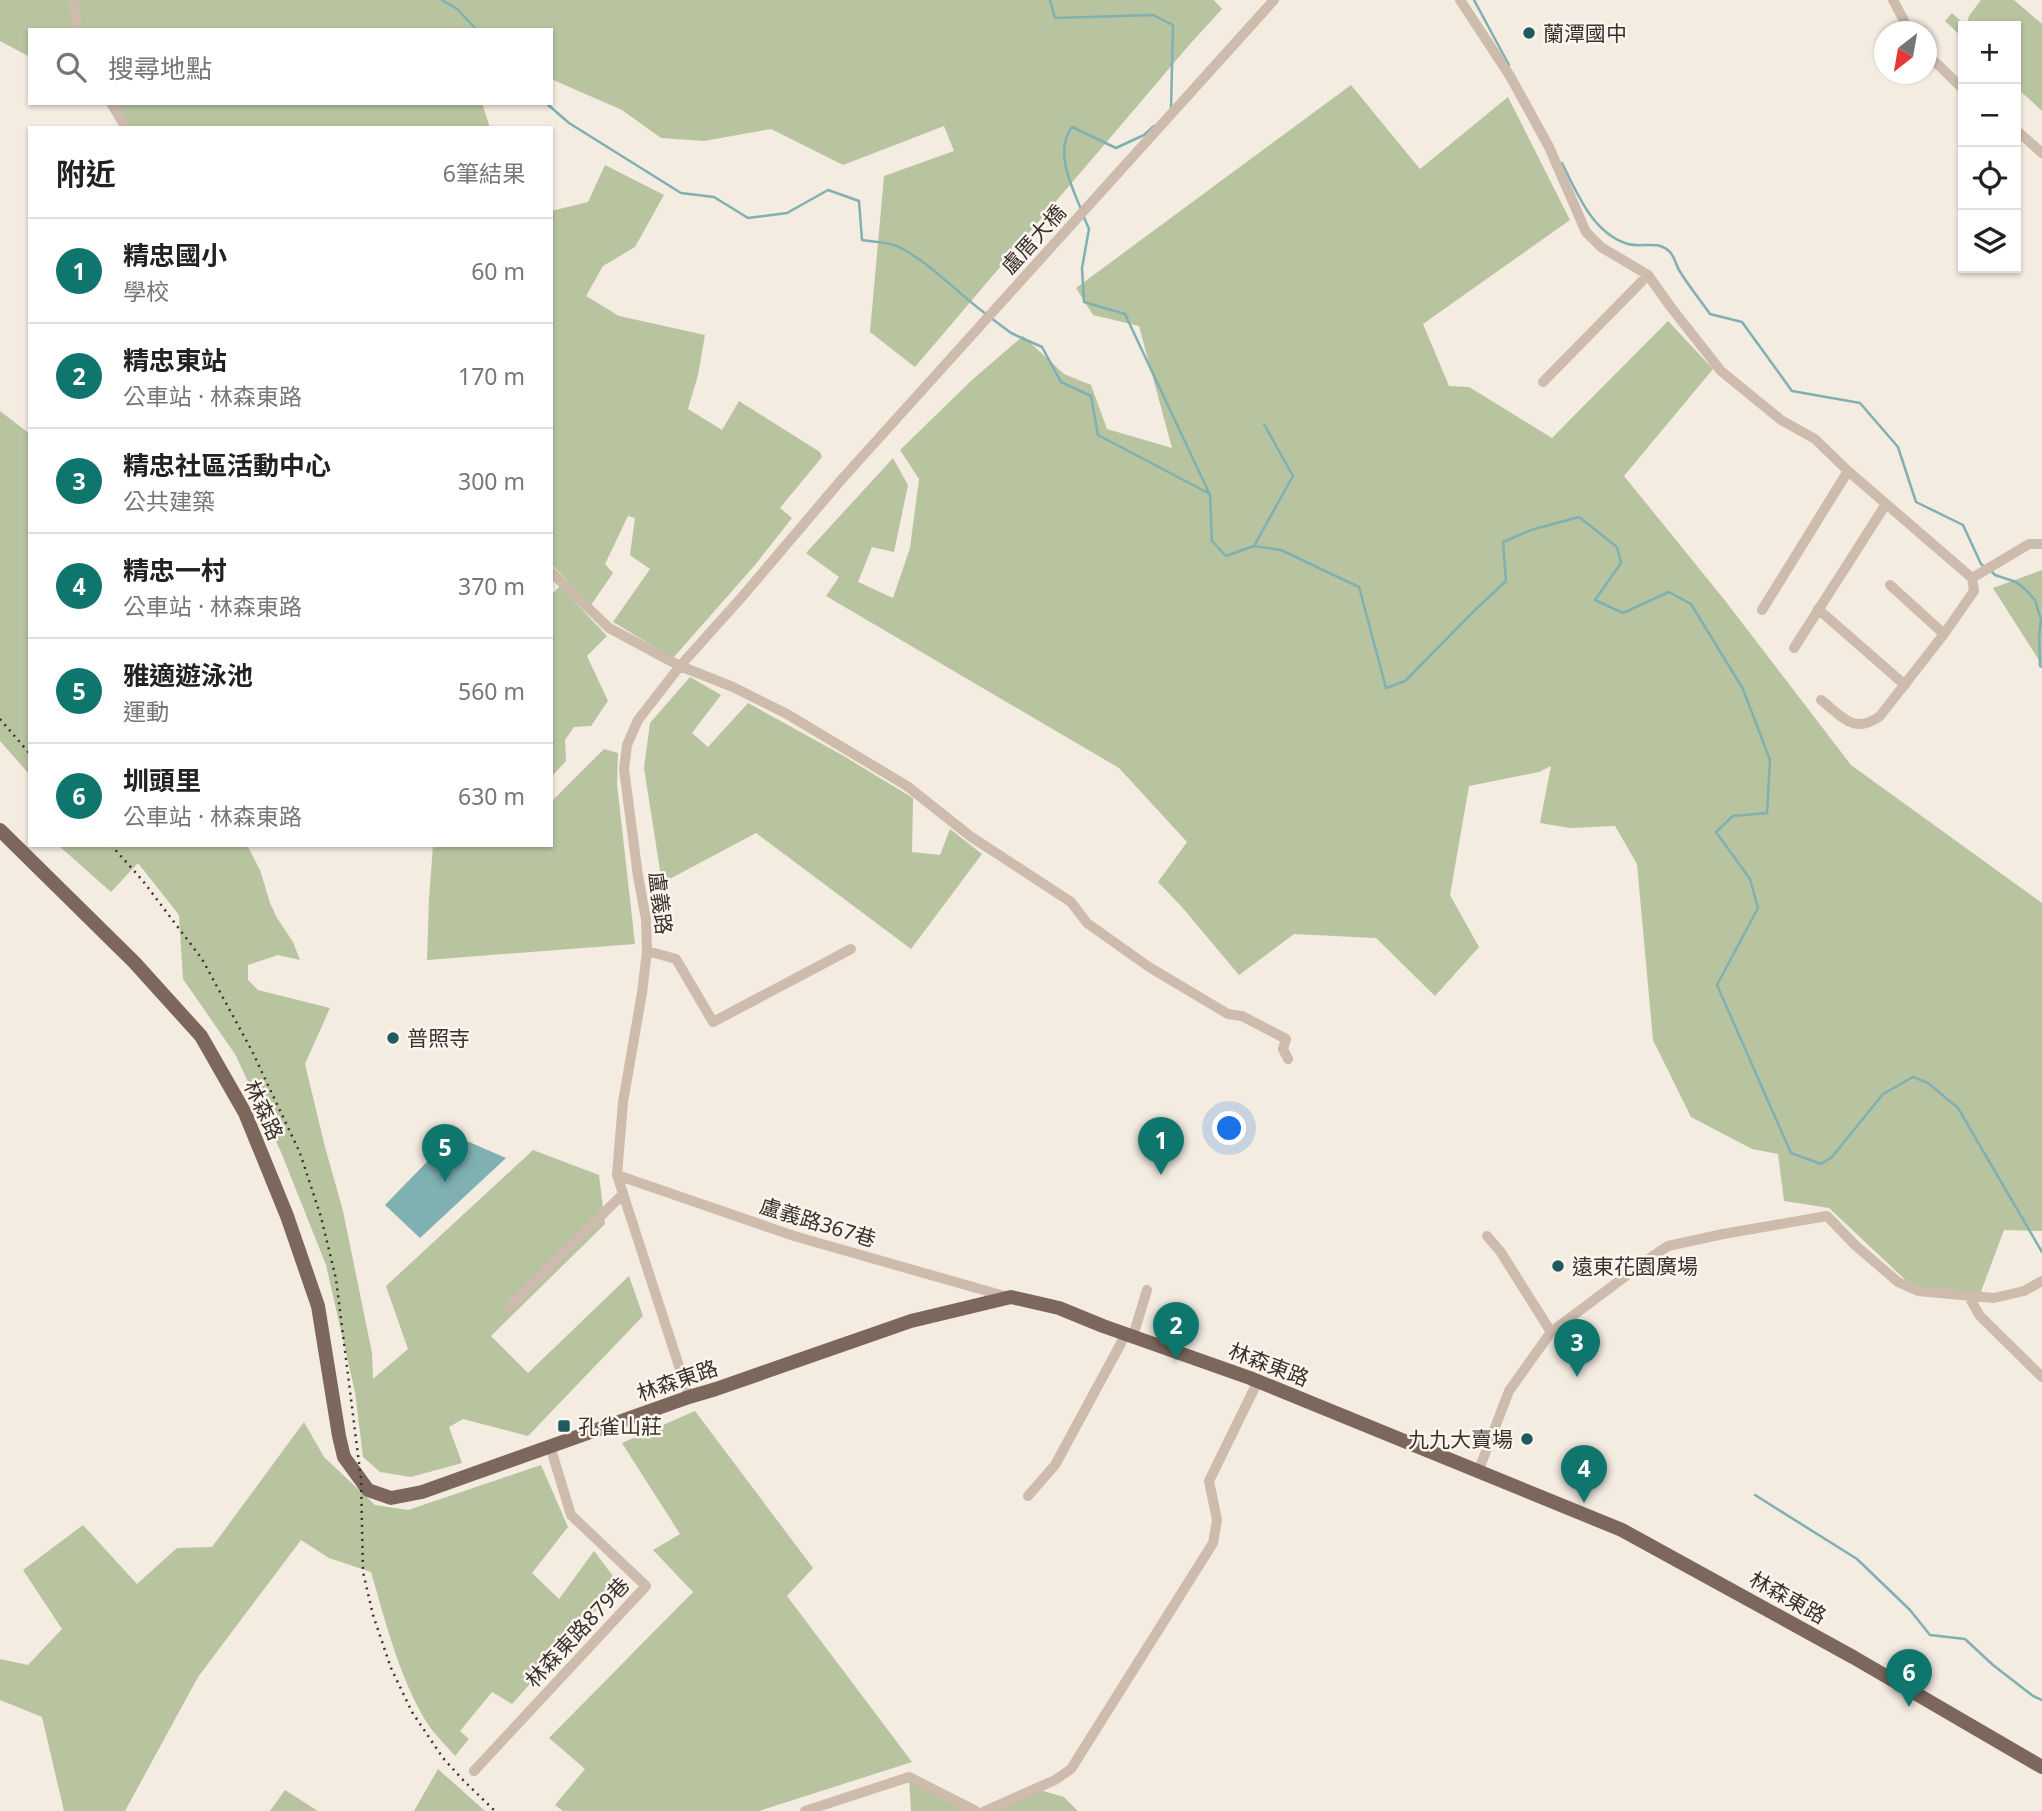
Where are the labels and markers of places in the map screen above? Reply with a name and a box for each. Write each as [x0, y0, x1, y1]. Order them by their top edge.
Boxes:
place label: 蘭潭國中 [1543, 19, 1627, 47]
marker: 蘭潭國中 [1521, 25, 1537, 41]
place label: 普照寺 [407, 1024, 470, 1052]
marker: 普照寺 [385, 1030, 401, 1046]
pin: 1 [1138, 1117, 1184, 1175]
pin: 5 [422, 1124, 468, 1182]
place label: 遠東花園廣場 [1572, 1252, 1698, 1280]
marker: 遠東花園廣場 [1550, 1258, 1566, 1274]
pin: 2 [1153, 1302, 1199, 1360]
pin: 3 [1554, 1319, 1600, 1377]
place label: 孔雀山莊 [578, 1412, 662, 1440]
marker: 孔雀山莊 [556, 1418, 572, 1434]
place label: 九九大賣場 [1408, 1425, 1513, 1453]
marker: 九九大賣場 [1519, 1431, 1535, 1447]
pin: 4 [1561, 1445, 1607, 1503]
pin: 6 [1886, 1649, 1932, 1707]

